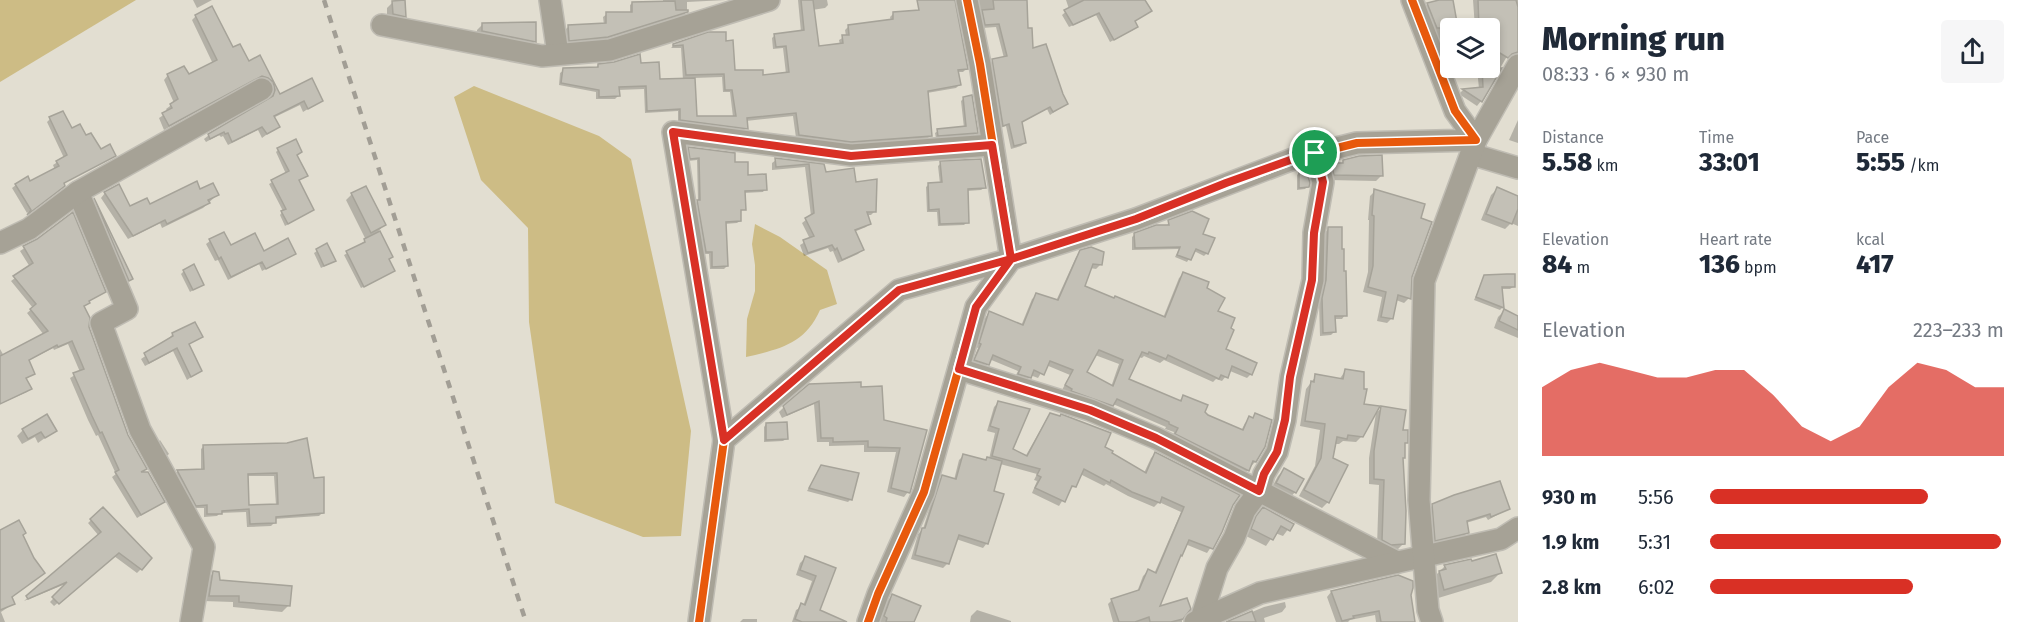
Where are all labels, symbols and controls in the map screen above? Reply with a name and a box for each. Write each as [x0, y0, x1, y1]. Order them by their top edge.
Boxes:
map controls [1440, 18, 1500, 78]
button: layers [1440, 18, 1500, 78]
text: Morning run [1542, 19, 1725, 59]
button: share [1941, 20, 2004, 83]
text: 08:33 · 6 × 930 m [1542, 62, 1689, 86]
pin [1289, 127, 1340, 178]
text: Distance [1542, 128, 1604, 147]
text: Time [1699, 128, 1734, 147]
text: Pace [1856, 128, 1889, 147]
icon: arrive [1298, 136, 1331, 169]
text: 5.58 [1542, 147, 1592, 178]
text: 33:01 [1699, 147, 1760, 178]
text: 5:55 [1856, 147, 1905, 178]
text: km [1592, 156, 1618, 175]
text: /km [1905, 156, 1939, 175]
text: Elevation [1542, 230, 1609, 249]
text: Heart rate [1699, 230, 1772, 249]
text: kcal [1856, 230, 1885, 249]
text: 84 [1542, 249, 1572, 280]
text: 136 [1699, 249, 1740, 280]
text: 417 [1856, 249, 1894, 280]
text: m [1572, 258, 1590, 277]
text: bpm [1740, 258, 1777, 277]
text: Elevation [1542, 318, 1626, 342]
text: 223–233 m [1913, 318, 2004, 342]
text: 930 m [1542, 485, 1597, 509]
text: 5:56 [1638, 485, 1674, 509]
text: 1.9 km [1542, 530, 1600, 554]
text: 5:31 [1638, 530, 1671, 554]
text: 2.8 km [1542, 575, 1601, 599]
text: 6:02 [1638, 575, 1674, 599]

